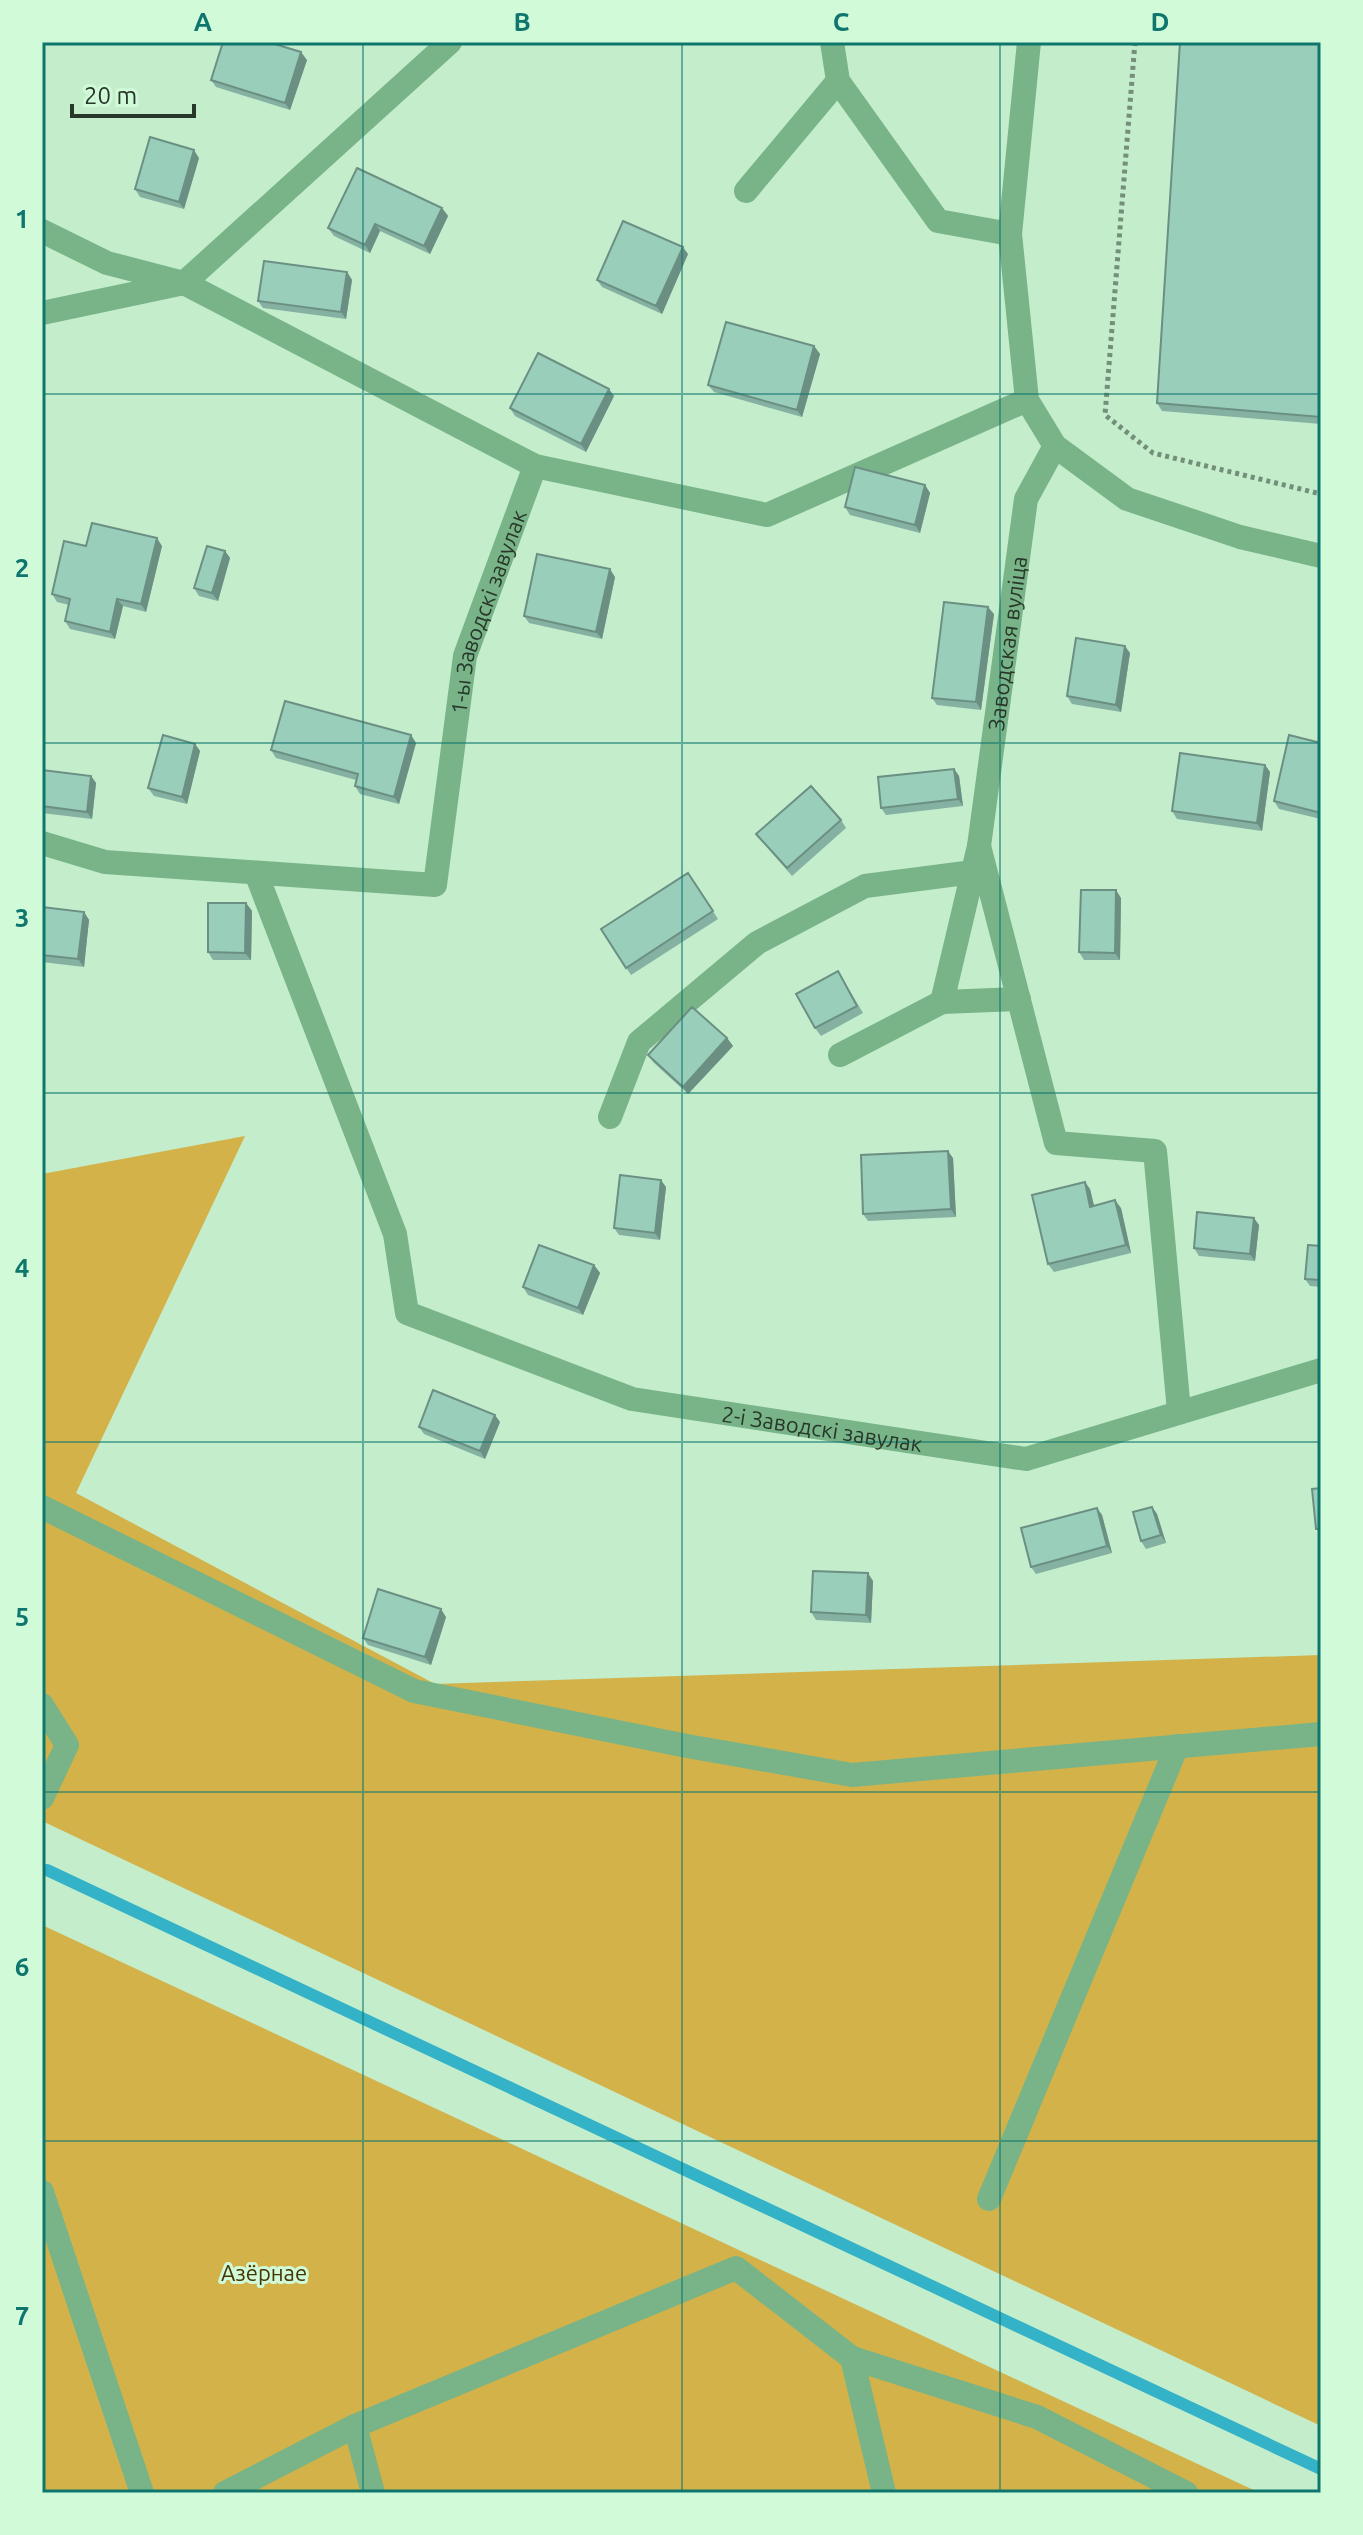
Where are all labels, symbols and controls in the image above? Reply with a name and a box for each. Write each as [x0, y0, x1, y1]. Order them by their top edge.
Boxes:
text: A [194, 7, 213, 36]
text: B [513, 7, 531, 36]
text: C [833, 7, 850, 36]
text: D [1151, 7, 1169, 36]
scale bar [72, 68, 194, 118]
text: 20 m [84, 82, 137, 109]
text: 1 [15, 204, 29, 233]
street label: 1-ы Заводскі завулак [445, 506, 530, 715]
text: 2 [15, 553, 29, 582]
street label: Заводская вуліца [982, 554, 1031, 732]
text: 3 [15, 903, 29, 932]
text: 4 [15, 1253, 29, 1282]
street label: 2-і Заводскі завулак [720, 1400, 924, 1456]
text: 5 [15, 1602, 29, 1631]
text: 6 [15, 1952, 29, 1981]
park label: Азёрнае [221, 2260, 307, 2285]
text: 7 [15, 2301, 29, 2330]

